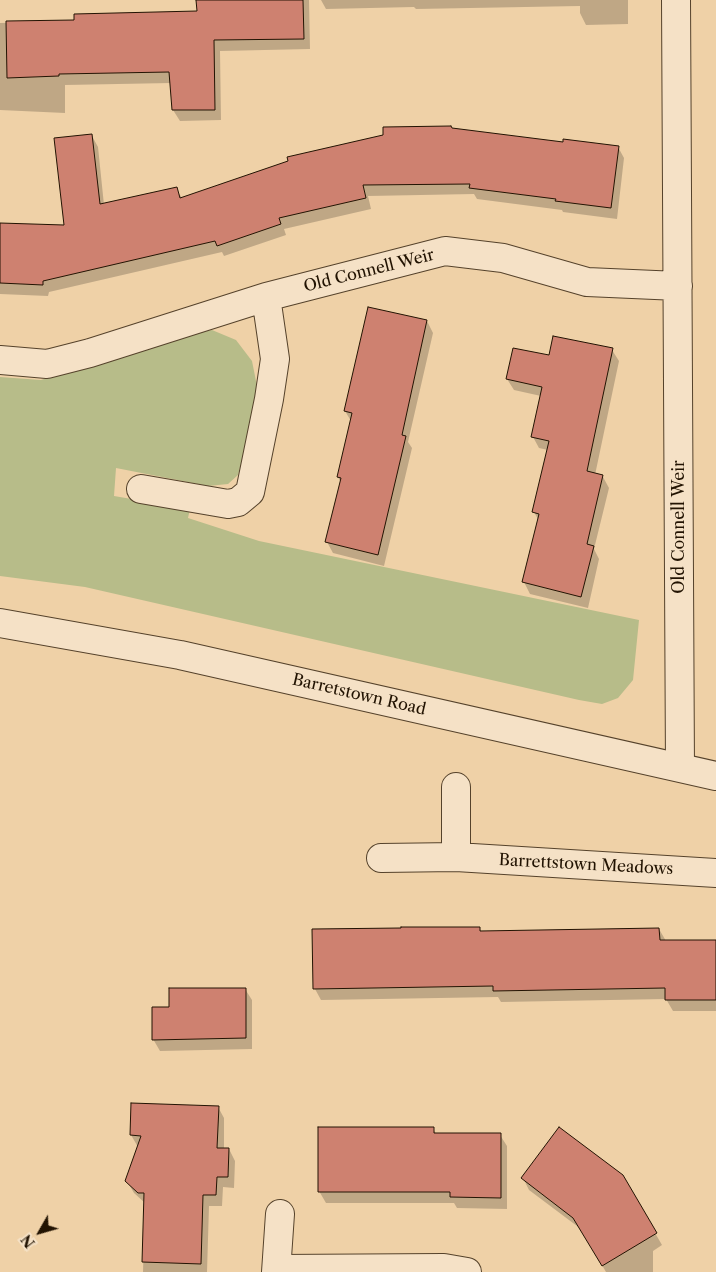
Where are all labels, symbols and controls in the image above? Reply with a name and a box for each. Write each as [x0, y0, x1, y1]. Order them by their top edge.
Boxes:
street label: Old Connell Weir [302, 246, 436, 296]
street label: Old Connell Weir [669, 460, 689, 594]
street label: Barretstown Road [290, 670, 428, 720]
street label: Barrettstown Meadows [498, 851, 674, 879]
north arrow [15, 1207, 65, 1257]
text: N [17, 1231, 39, 1252]

